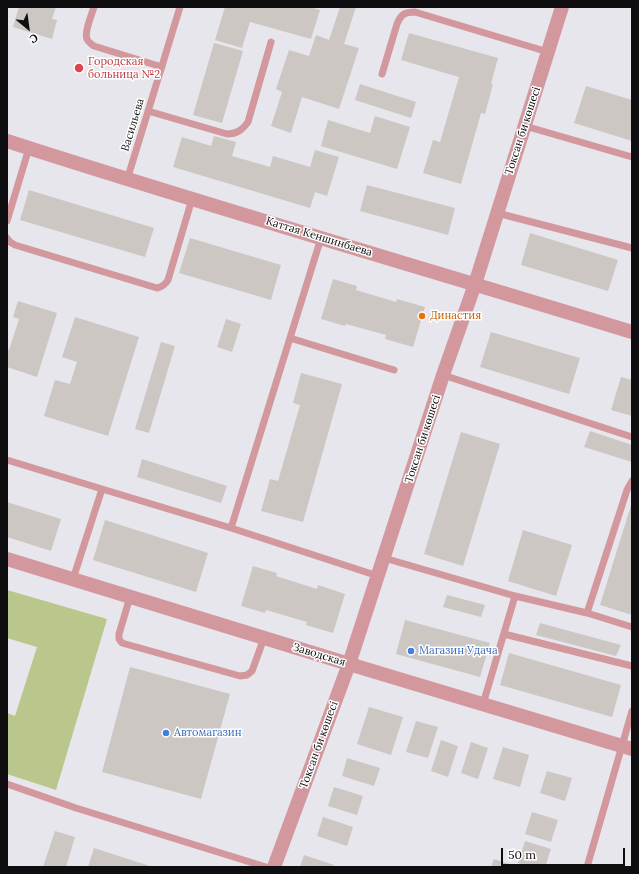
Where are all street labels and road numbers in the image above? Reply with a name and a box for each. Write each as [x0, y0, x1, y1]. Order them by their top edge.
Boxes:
street label: Токсан би көшесі [503, 85, 543, 177]
street label: Васильева [119, 97, 147, 153]
street label: Каттая Кеншинбаева [264, 215, 374, 259]
street label: Токсан би көшесі [403, 393, 443, 485]
street label: Заводская [291, 641, 347, 669]
street label: Токсан би көшесі [297, 700, 341, 790]

